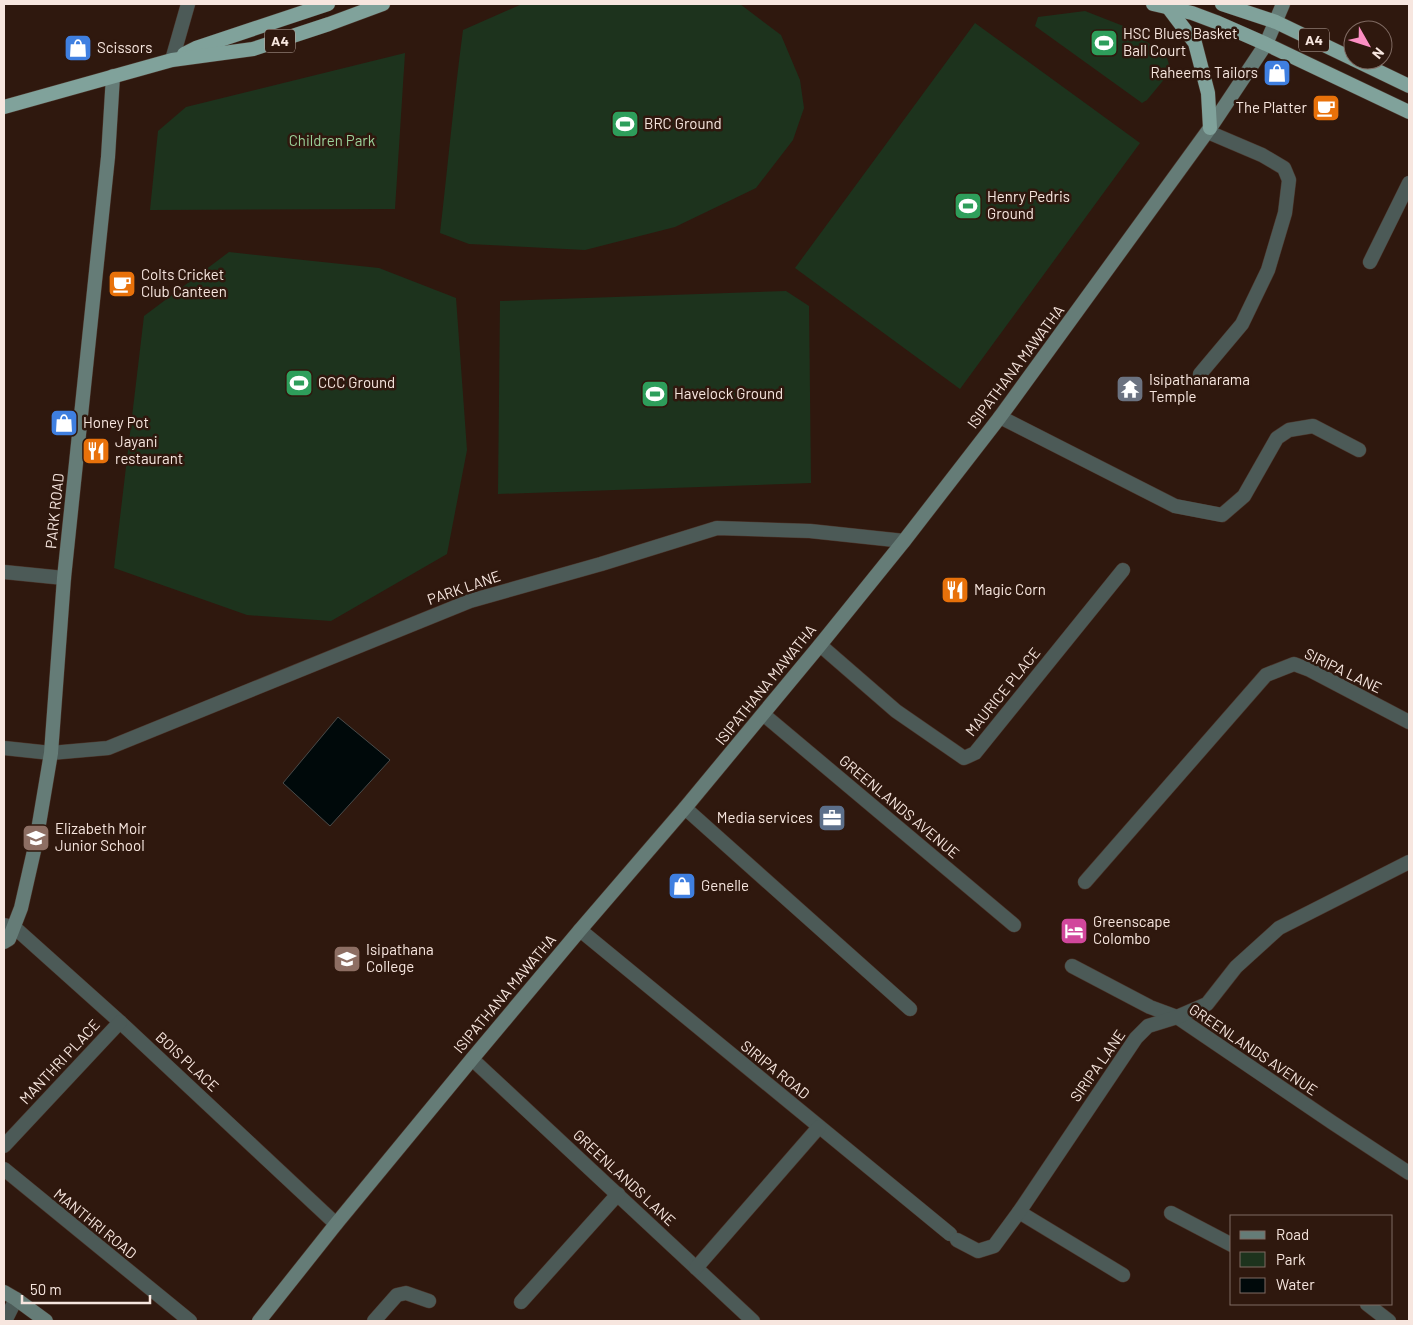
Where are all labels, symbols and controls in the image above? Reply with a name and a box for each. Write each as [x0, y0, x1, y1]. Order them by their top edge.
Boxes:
north arrow [1343, 20, 1393, 70]
place label: HSC Blues Basket Ball Court [1123, 24, 1237, 59]
sports icon: HSC Blues Basket Ball Court [1089, 28, 1119, 58]
road number: A4 [1299, 28, 1329, 52]
road number: A4 [265, 29, 295, 52]
shop icon: Scissors [63, 33, 93, 63]
place label: Scissors [97, 38, 152, 56]
text: N [1369, 45, 1388, 62]
shop icon: Raheems Tailors [1262, 58, 1292, 88]
place label: Raheems Tailors [1151, 63, 1258, 81]
cafe icon: The Platter [1311, 93, 1341, 123]
place label: The Platter [1235, 98, 1308, 116]
sports icon: BRC Ground [610, 109, 640, 139]
place label: BRC Ground [644, 114, 722, 132]
park label: Children Park [289, 131, 376, 149]
place label: Henry Pedris Ground [987, 187, 1070, 222]
sports icon: Henry Pedris Ground [953, 191, 983, 221]
place label: Colts Cricket Club Canteen [141, 265, 227, 300]
cafe icon: Colts Cricket Club Canteen [107, 269, 137, 299]
street label: ISIPATHANA MAWATHA [963, 301, 1067, 432]
sports icon: CCC Ground [284, 368, 314, 398]
place label: Isipathanarama Temple [1149, 370, 1250, 405]
place label: CCC Ground [318, 373, 395, 391]
temple icon: Isipathanarama Temple [1115, 374, 1145, 404]
sports icon: Havelock Ground [640, 379, 670, 409]
place label: Havelock Ground [674, 384, 783, 402]
shop icon: Honey Pot [49, 408, 79, 438]
place label: Honey Pot [83, 413, 149, 431]
place label: Jayani restaurant [115, 432, 183, 467]
restaurant icon: Jayani restaurant [81, 436, 111, 466]
street label: PARK ROAD [41, 472, 67, 550]
street label: PARK LANE [425, 566, 503, 608]
restaurant icon: Magic Corn [940, 575, 970, 605]
place label: Magic Corn [974, 580, 1046, 598]
street label: ISIPATHANA MAWATHA [711, 621, 819, 748]
street label: MAURICE PLACE [961, 643, 1043, 739]
street label: SIRIPA LANE [1302, 644, 1385, 697]
street label: GREENLANDS AVENUE [836, 751, 963, 862]
office icon: Media services [817, 803, 847, 833]
place label: Media services [717, 808, 813, 826]
place label: Elizabeth Moir Junior School [55, 819, 147, 854]
school or university icon: Elizabeth Moir Junior School [21, 823, 51, 853]
shop icon: Genelle [667, 871, 697, 901]
place label: Genelle [701, 876, 749, 894]
place label: Greenscape Colombo [1093, 912, 1171, 947]
hotel icon: Greenscape Colombo [1059, 916, 1089, 946]
street label: ISIPATHANA MAWATHA [449, 930, 559, 1056]
place label: Isipathana College [366, 940, 434, 975]
school or university icon: Isipathana College [332, 944, 362, 974]
street label: GREENLANDS AVENUE [1186, 1000, 1321, 1099]
street label: MANTHRI PLACE [15, 1015, 103, 1108]
street label: SIRIPA LANE [1066, 1026, 1129, 1105]
street label: BOIS PLACE [152, 1028, 223, 1095]
street label: SIRIPA ROAD [738, 1036, 814, 1102]
street label: GREENLANDS LANE [570, 1125, 680, 1229]
street label: MANTHRI ROAD [51, 1184, 141, 1262]
legend [1230, 1215, 1393, 1305]
text: Road [1276, 1225, 1309, 1243]
text: Park [1276, 1250, 1306, 1268]
scale bar [22, 1272, 150, 1304]
text: Water [1276, 1275, 1315, 1293]
text: 50 m [30, 1280, 62, 1298]

